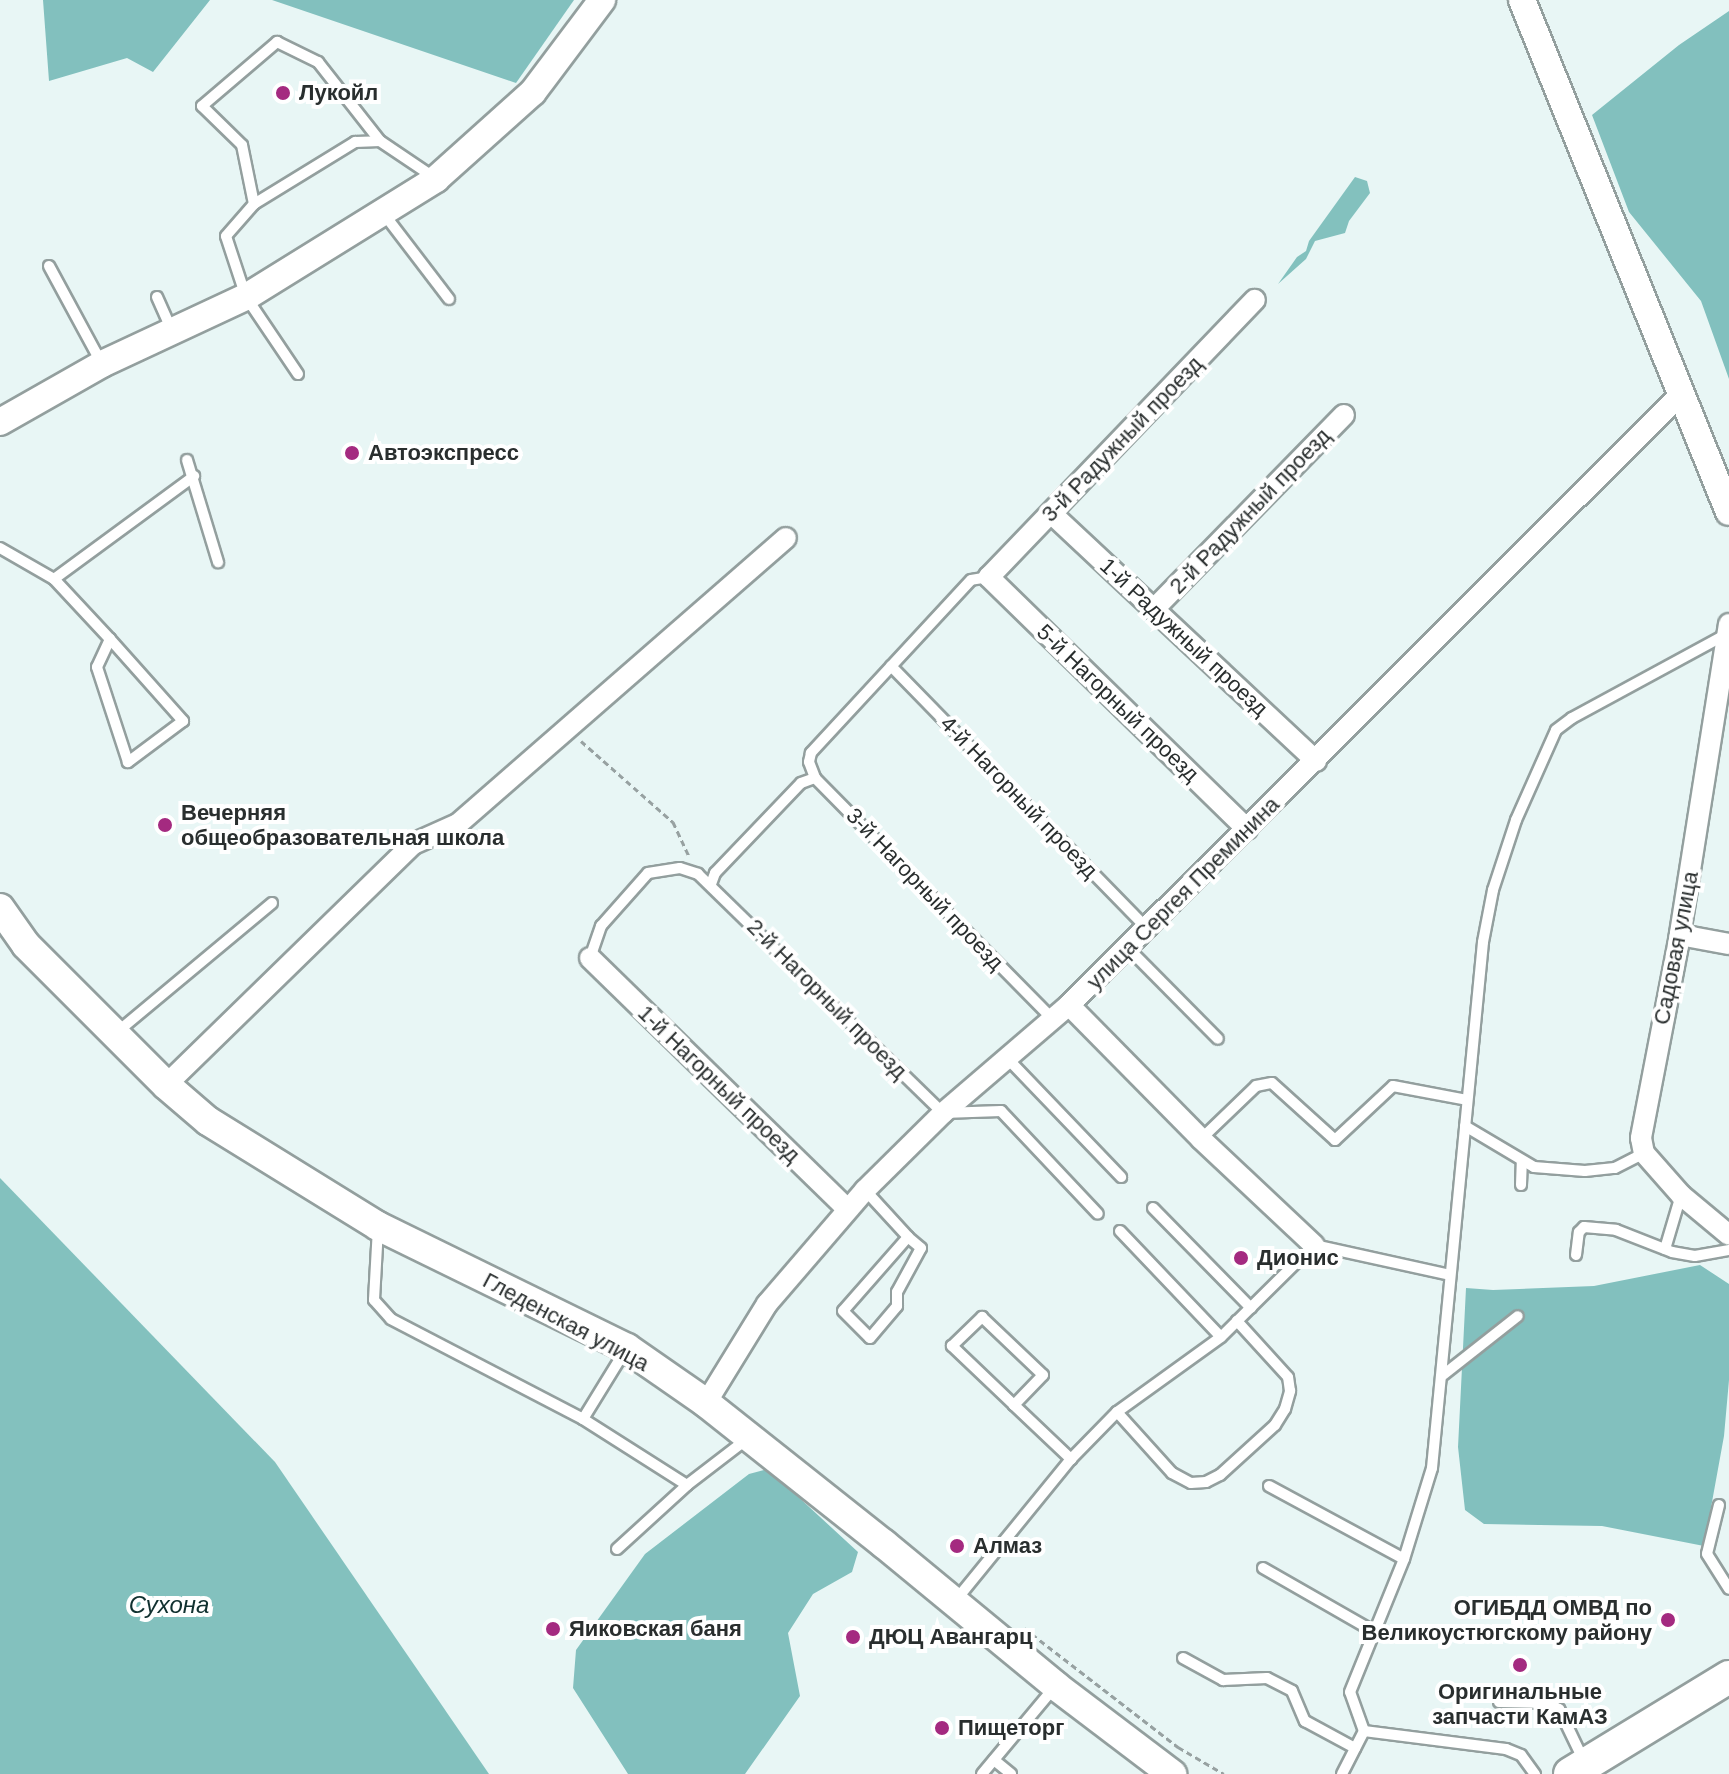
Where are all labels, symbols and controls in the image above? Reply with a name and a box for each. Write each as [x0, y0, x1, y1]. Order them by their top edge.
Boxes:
place label: Лукойл [299, 80, 378, 106]
marker: Лукойл [274, 84, 292, 102]
street label: 3-й Радужный проезд [1036, 351, 1208, 527]
street label: 2-й Радужный проезд [1164, 423, 1336, 599]
place label: Автоэкспресс [368, 440, 519, 466]
marker: Автоэкспресс [343, 444, 361, 462]
street label: 1-й Радужный проезд [1095, 552, 1273, 722]
street label: 5-й Нагорный проезд [1031, 619, 1205, 787]
street label: 4-й Нагорный проезд [935, 710, 1103, 884]
street label: улица Сергея Преминина [1081, 791, 1285, 995]
place label: Вечерняя общеобразовательная школа [181, 799, 504, 850]
street label: 3-й Нагорный проезд [841, 802, 1009, 976]
marker: Вечерняя общеобразовательная школа [156, 816, 174, 834]
street label: Садовая улица [1648, 869, 1704, 1027]
street label: 2-й Нагорный проезд [742, 914, 912, 1084]
street label: 1-й Нагорный проезд [632, 1000, 806, 1168]
place label: Дионис [1257, 1245, 1339, 1271]
marker: Дионис [1232, 1249, 1250, 1267]
street label: Гледенская улица [478, 1267, 654, 1377]
place label: Алмаз [973, 1533, 1042, 1559]
marker: Алмаз [948, 1537, 966, 1555]
water label: Сухона [129, 1591, 209, 1619]
place label: ОГИБДД ОМВД по Великоустюгскому району [1362, 1594, 1652, 1646]
marker: ОГИБДД ОМВД по Великоустюгскому району [1659, 1611, 1677, 1629]
place label: Яиковская баня [569, 1616, 742, 1642]
marker: Яиковская баня [544, 1620, 562, 1638]
place label: ДЮЦ Авангарц [869, 1624, 1033, 1650]
marker: ДЮЦ Авангарц [844, 1628, 862, 1646]
marker: Оригинальные запчасти КамАЗ [1511, 1656, 1529, 1674]
place label: Оригинальные запчасти КамАЗ [1432, 1678, 1608, 1730]
place label: Пищеторг [958, 1715, 1064, 1741]
marker: Пищеторг [933, 1719, 951, 1737]

